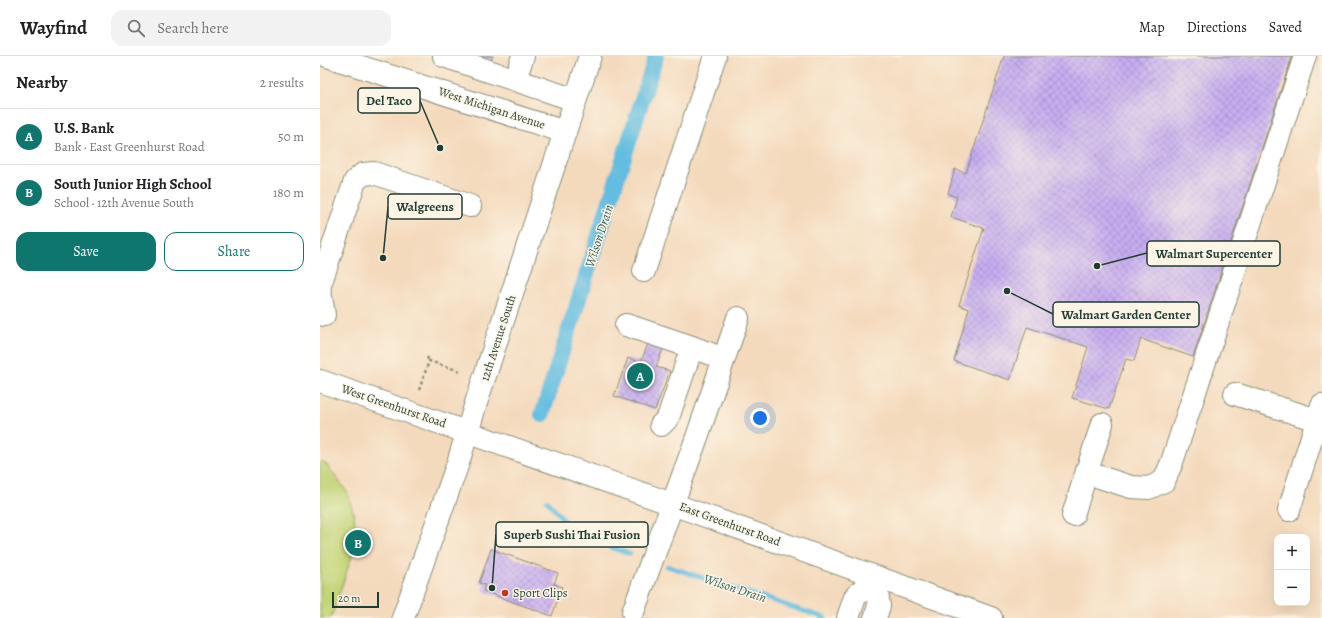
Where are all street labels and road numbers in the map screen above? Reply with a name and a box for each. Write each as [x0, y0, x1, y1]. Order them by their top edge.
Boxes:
street label: West Michigan Avenue [436, 83, 547, 133]
street label: 12th Avenue South [477, 292, 520, 383]
street label: West Greenhurst Road [338, 380, 449, 432]
street label: East Greenhurst Road [677, 498, 783, 550]

